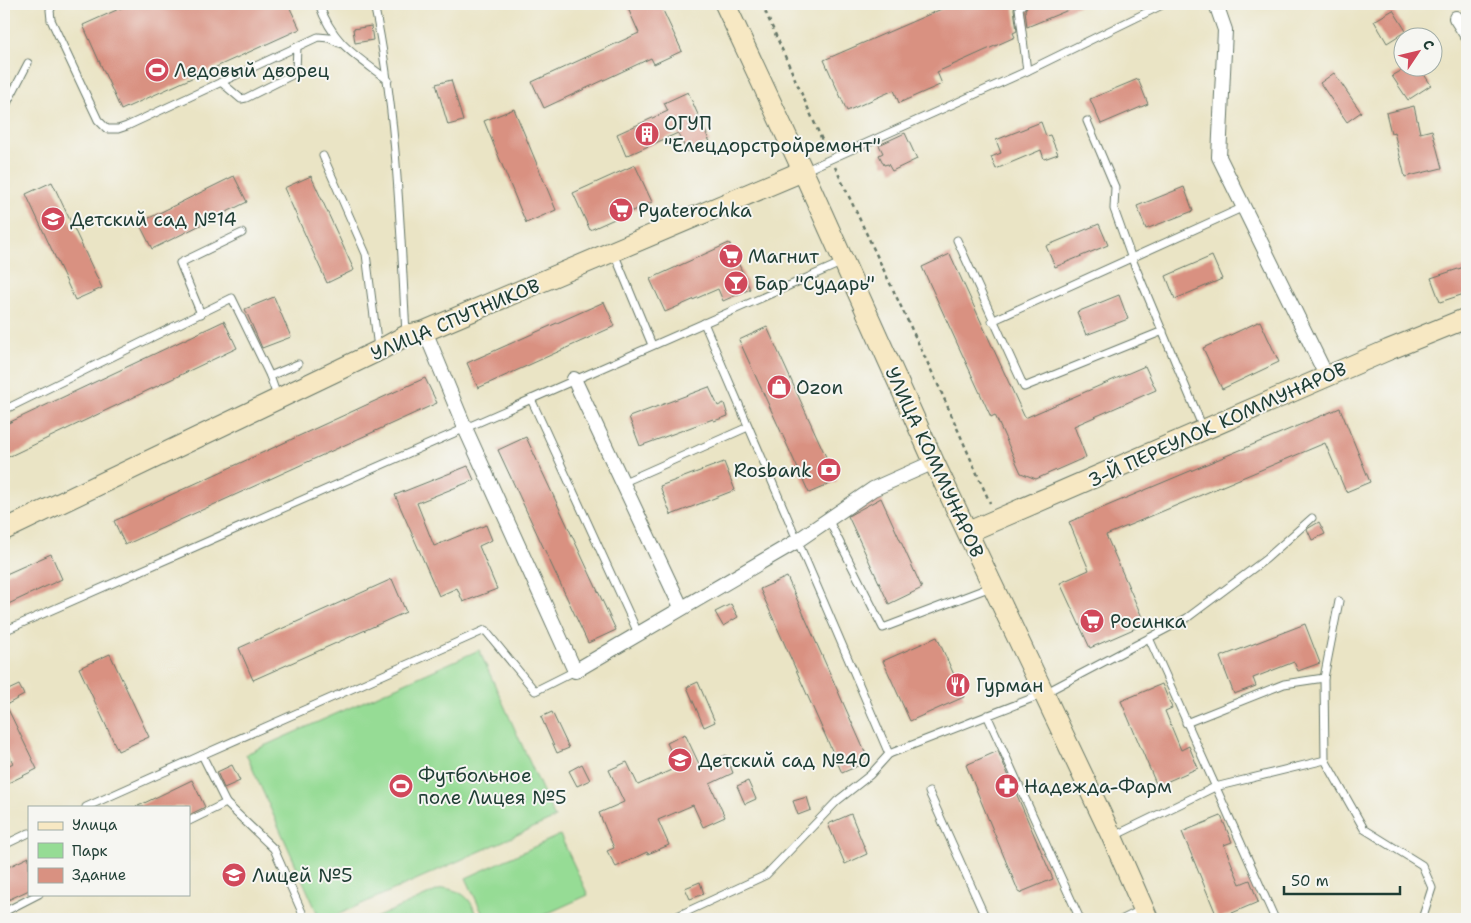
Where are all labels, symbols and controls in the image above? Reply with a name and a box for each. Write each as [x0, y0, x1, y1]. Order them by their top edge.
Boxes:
north arrow [1394, 28, 1444, 78]
text: С [1419, 36, 1438, 53]
sports icon: Ледовый дворец [144, 57, 170, 83]
place label: Ледовый дворец [174, 58, 330, 83]
place label: ОГУП "Елецдорстройремонт" [664, 111, 881, 158]
building icon: ОГУП "Елецдорстройремонт" [634, 121, 660, 147]
supermarket icon: Pyaterochka [608, 197, 634, 223]
place label: Pyaterochka [638, 198, 752, 223]
school or university icon: Детский сад №14 [40, 206, 66, 232]
place label: Детский сад №14 [70, 207, 237, 232]
supermarket icon: Магнит [718, 243, 744, 269]
place label: Магнит [748, 244, 819, 269]
bar icon: Бар "Сударь" [723, 270, 749, 296]
place label: Бар "Сударь" [754, 271, 875, 296]
street label: УЛИЦА СПУТНИКОВ [367, 273, 544, 366]
street label: 3-Й ПЕРЕУЛОК КОММУНАРОВ [1084, 356, 1350, 493]
street label: УЛИЦА КОММУНАРОВ [879, 363, 990, 562]
shop icon: Ozon [766, 374, 792, 400]
place label: Ozon [796, 375, 843, 400]
bank icon: Rosbank [816, 457, 842, 483]
place label: Rosbank [734, 458, 812, 483]
supermarket icon: Росинка [1079, 608, 1105, 634]
place label: Росинка [1110, 609, 1186, 634]
restaurant icon: Гурман [945, 672, 971, 698]
place label: Гурман [976, 673, 1043, 698]
school or university icon: Детский сад №40 [667, 747, 693, 773]
place label: Детский сад №40 [698, 748, 871, 773]
place label: Футбольное поле Лицея №5 [418, 763, 567, 810]
sports icon: Футбольное поле Лицея №5 [388, 773, 414, 799]
pharmacy icon: Надежда-Фарм [994, 773, 1020, 799]
place label: Надежда-Фарм [1024, 774, 1172, 799]
legend [28, 806, 190, 896]
text: Улица [72, 815, 118, 835]
text: Парк [72, 841, 108, 861]
school or university icon: Лицей №5 [221, 862, 247, 888]
place label: Лицей №5 [252, 863, 353, 888]
scale bar [1284, 863, 1400, 895]
text: Здание [72, 865, 126, 885]
text: 50 m [1291, 871, 1329, 891]

